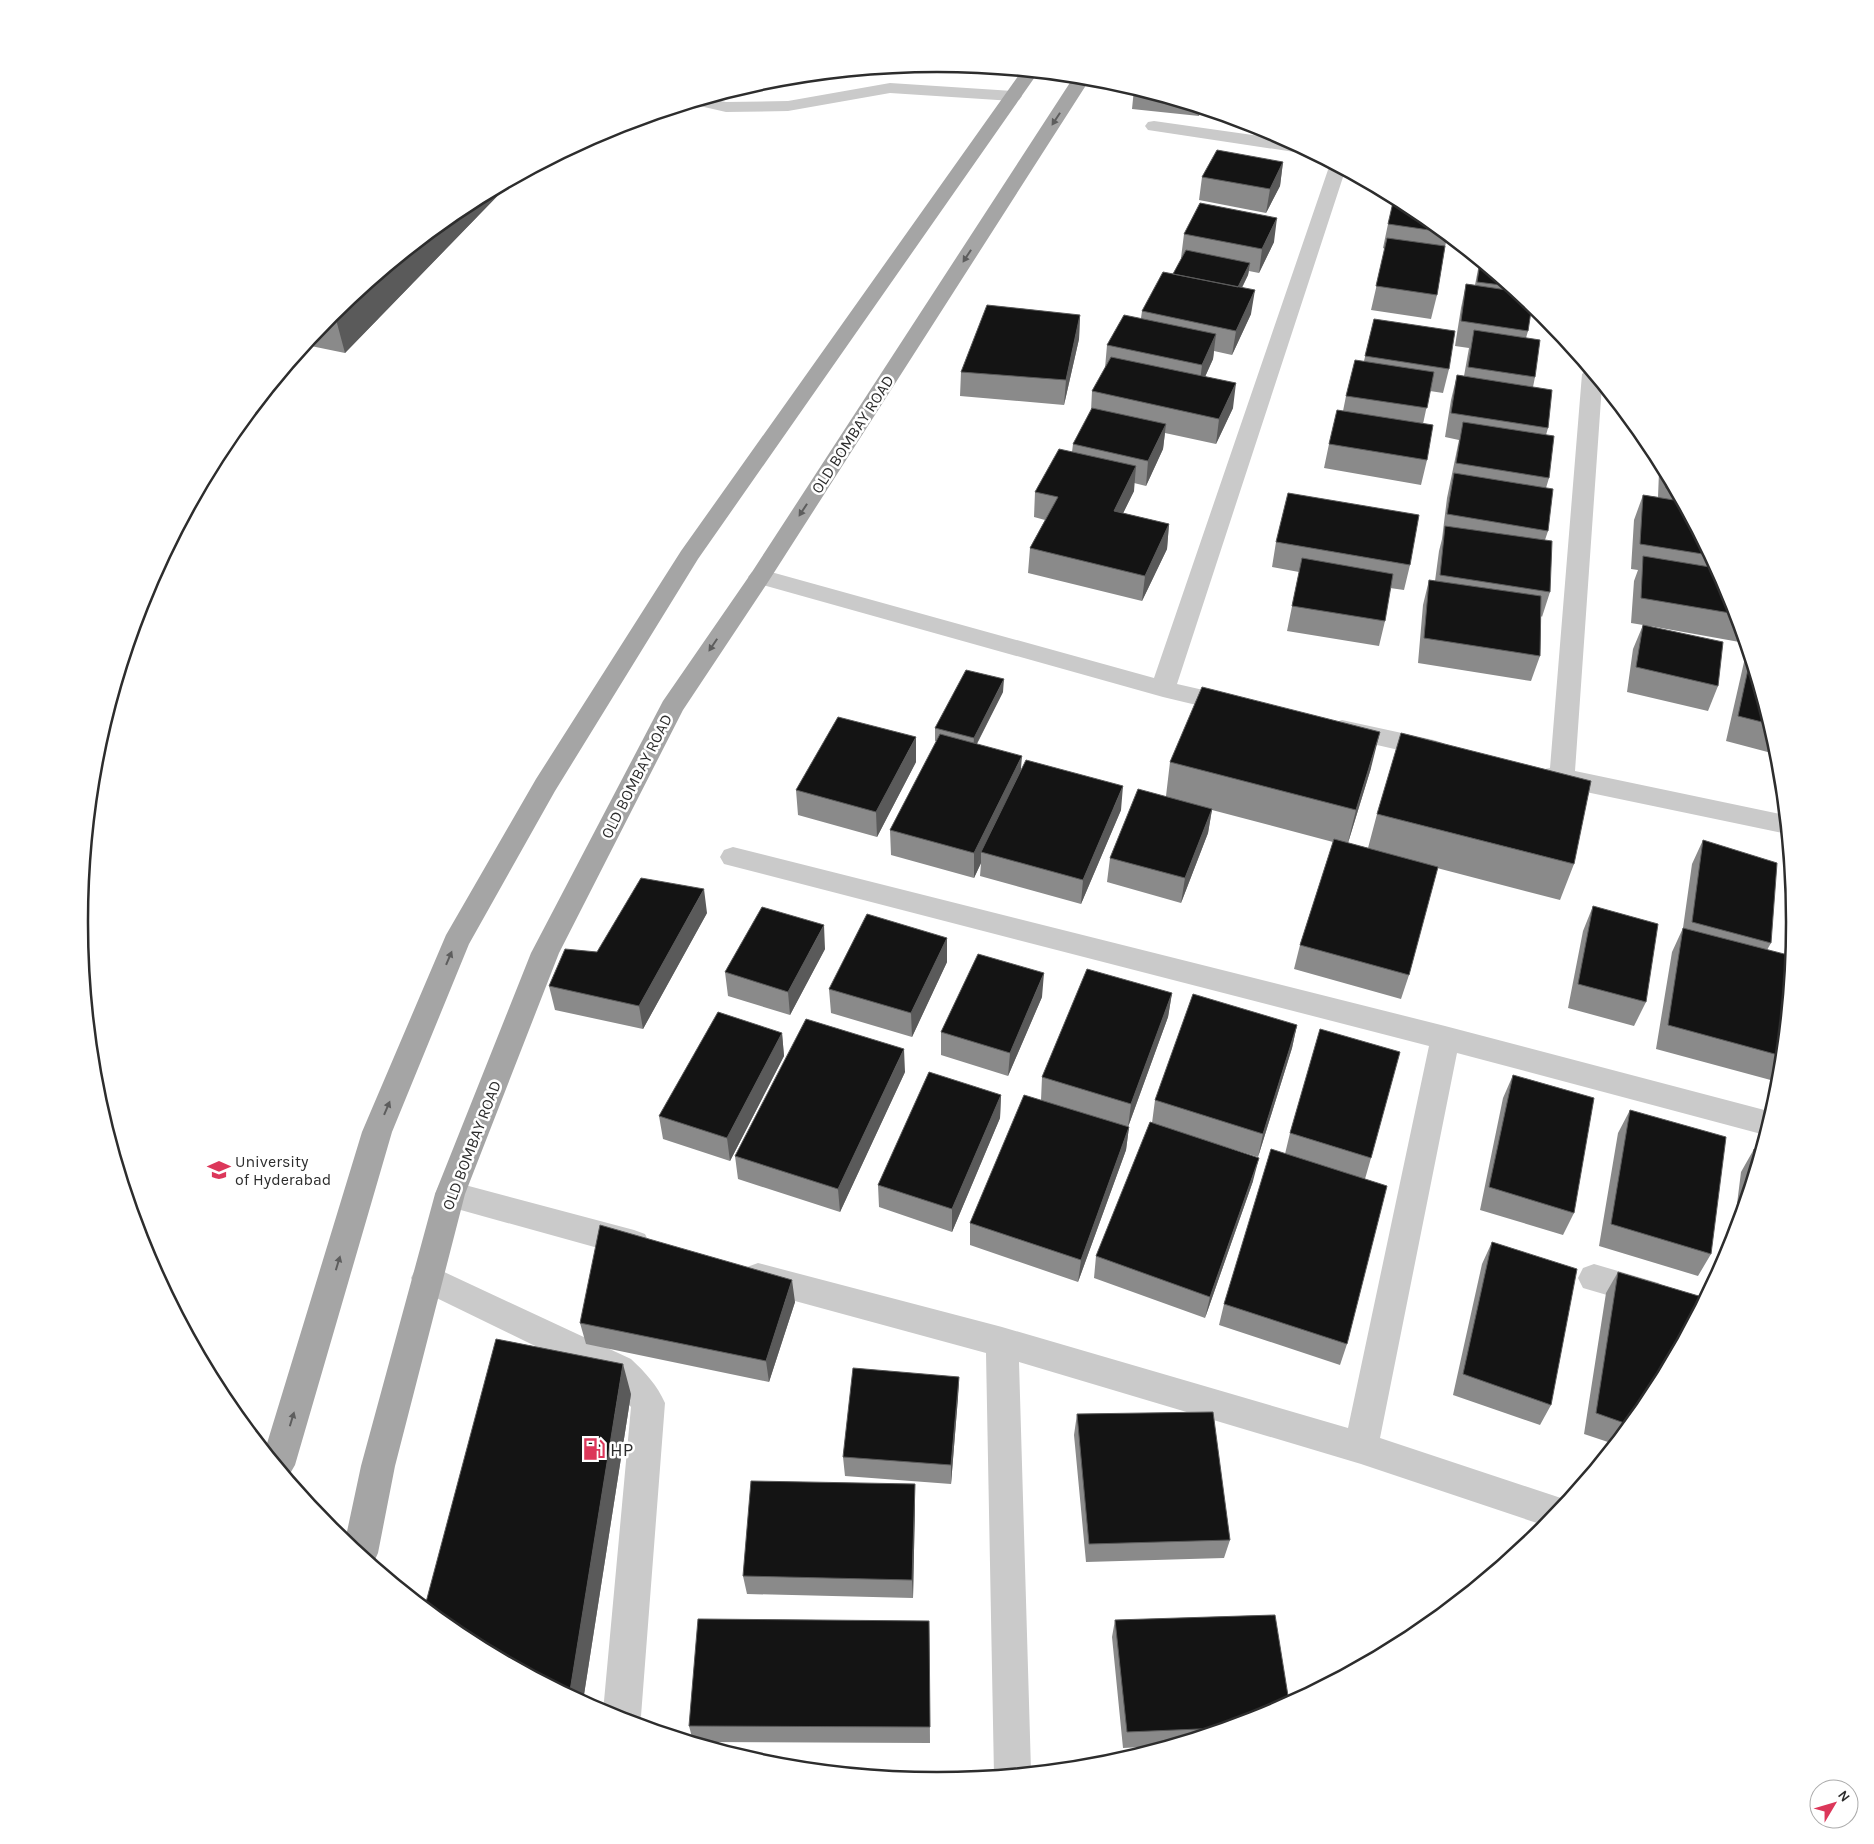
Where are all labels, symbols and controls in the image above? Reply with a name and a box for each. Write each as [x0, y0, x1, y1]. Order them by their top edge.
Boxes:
one-way arrow [1051, 113, 1060, 126]
one-way arrow [963, 249, 972, 262]
street label: OLD BOMBAY ROAD [807, 372, 898, 497]
one-way arrow [798, 503, 808, 516]
one-way arrow [709, 638, 718, 652]
street label: OLD BOMBAY ROAD [597, 711, 676, 842]
one-way arrow [446, 951, 454, 965]
street label: OLD BOMBAY ROAD [438, 1078, 505, 1213]
one-way arrow [384, 1101, 392, 1115]
place label: University of Hyderabad [235, 1152, 331, 1189]
school or university icon: University of Hyderabad [206, 1157, 232, 1183]
one-way arrow [335, 1255, 343, 1270]
one-way arrow [288, 1411, 296, 1426]
fuel station icon: HP [581, 1436, 607, 1462]
place label: HP [610, 1439, 633, 1461]
north arrow [1809, 1779, 1859, 1829]
text: N [1834, 1787, 1854, 1805]

